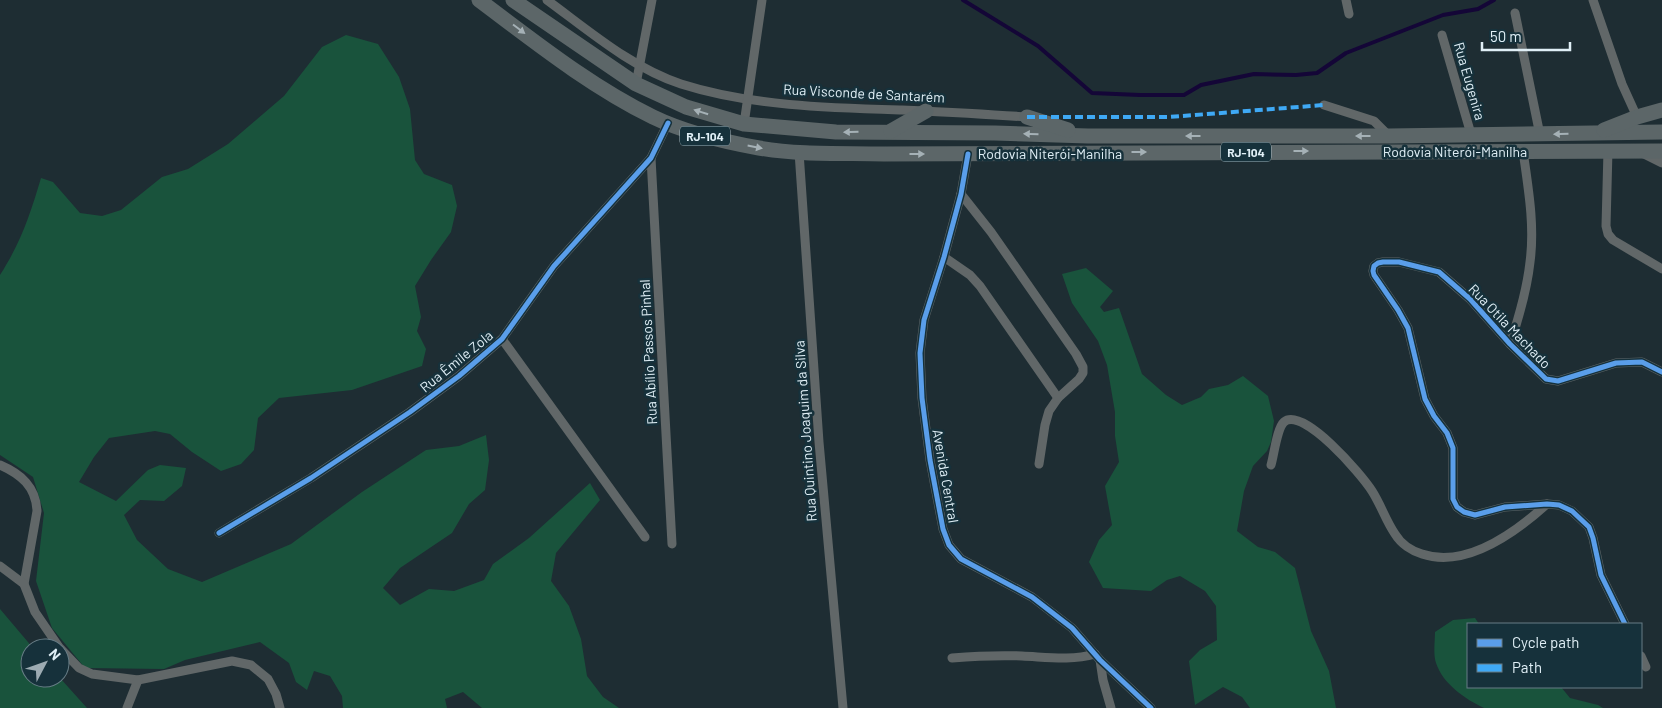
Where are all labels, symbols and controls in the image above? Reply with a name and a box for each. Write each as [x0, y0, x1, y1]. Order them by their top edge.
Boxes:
scale bar [1482, 20, 1570, 52]
one-way arrow [512, 24, 526, 34]
text: 50 m [1490, 27, 1522, 45]
street label: Rua Eugenira [1451, 40, 1489, 122]
street label: Rua Visconde de Santarém [783, 80, 945, 106]
one-way arrow [693, 107, 708, 115]
road number: RJ-104 [680, 126, 730, 146]
one-way arrow [843, 128, 859, 136]
one-way arrow [1023, 129, 1039, 137]
one-way arrow [1553, 130, 1569, 138]
one-way arrow [1185, 132, 1201, 140]
one-way arrow [1355, 132, 1371, 140]
road number: RJ-104 [1221, 142, 1271, 162]
one-way arrow [748, 143, 764, 151]
street label: Rodovia Niterói-Manilha [1383, 143, 1527, 160]
street label: Rodovia Niterói-Manilha [978, 145, 1122, 162]
one-way arrow [1294, 147, 1310, 155]
one-way arrow [1131, 148, 1147, 156]
one-way arrow [909, 150, 925, 158]
street label: Rua Abílio Passos Pinhal [636, 279, 660, 425]
street label: Rua Otila Machado [1465, 280, 1555, 372]
street label: Rua Êmile Zola [416, 326, 496, 396]
street label: Rua Quintino Joaquim da Silva [790, 340, 820, 522]
street label: Avenida Central [929, 428, 963, 524]
legend [1467, 623, 1642, 688]
text: Cycle path [1512, 633, 1579, 651]
north arrow [20, 638, 70, 688]
text: N [46, 645, 65, 663]
text: Path [1512, 658, 1542, 676]

